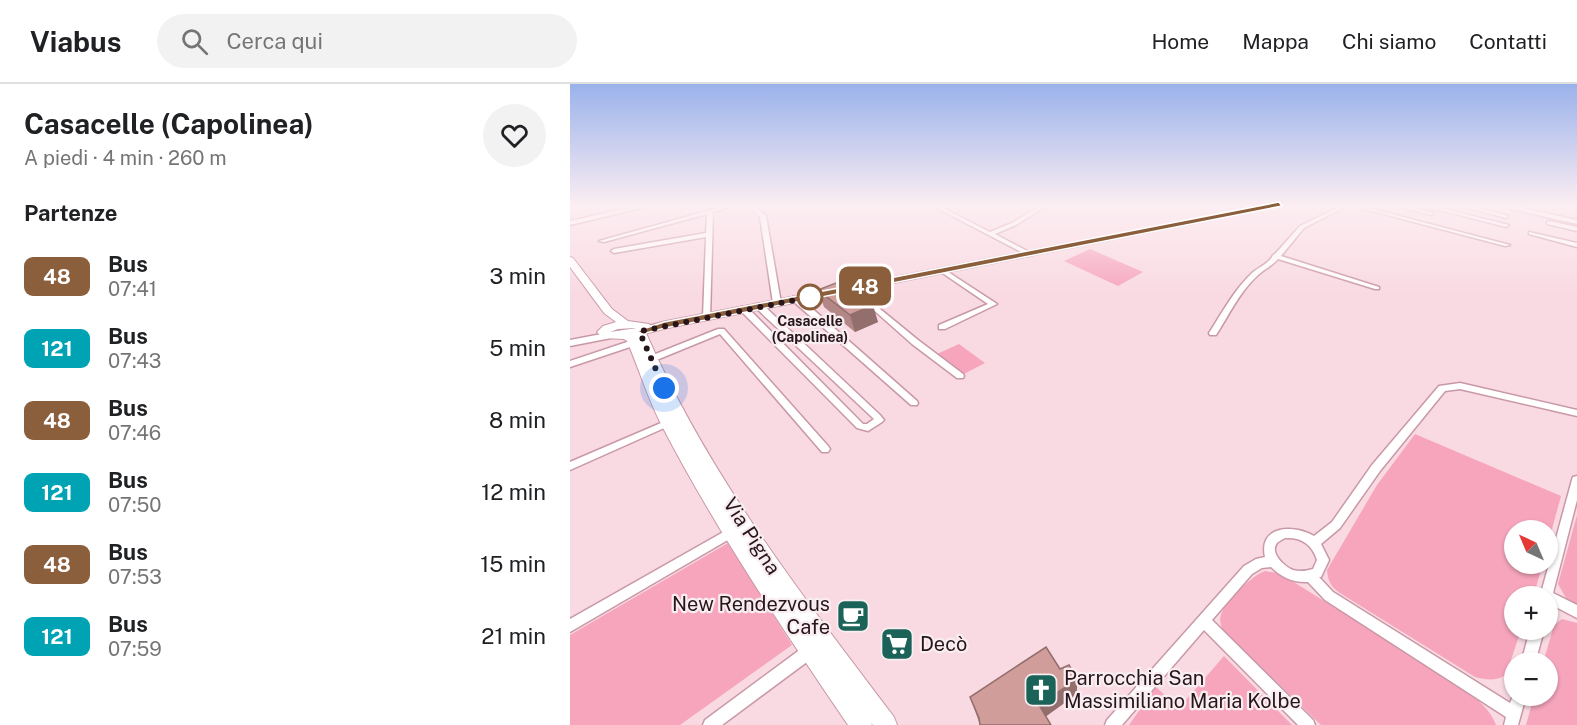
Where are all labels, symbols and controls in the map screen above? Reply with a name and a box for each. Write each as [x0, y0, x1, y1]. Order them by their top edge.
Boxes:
search box [157, 14, 577, 68]
text: Viabus [30, 25, 121, 58]
icon: search [178, 25, 211, 58]
text: Cerca qui [226, 28, 323, 54]
text: Home [1151, 29, 1209, 54]
text: Mappa [1242, 29, 1309, 54]
text: Chi siamo [1342, 29, 1436, 54]
text: Contatti [1469, 29, 1547, 54]
button: heart [483, 104, 546, 167]
text: Casacelle (Capolinea) [24, 107, 314, 140]
text: A piedi · 4 min · 260 m [24, 146, 227, 170]
text: Partenze [24, 200, 117, 226]
text: Bus [108, 251, 148, 277]
text: 3 min [489, 263, 546, 289]
text: 48 [43, 264, 71, 289]
line badge: 48 [838, 266, 892, 306]
text: 48 [851, 274, 879, 299]
text: 07:41 [108, 277, 157, 301]
marker: Casacelle (Capolinea) [797, 284, 823, 310]
place label: Casacelle (Capolinea) [772, 313, 848, 345]
text: Bus [108, 323, 148, 349]
text: 5 min [489, 335, 546, 361]
text: 121 [41, 336, 73, 361]
text: 07:43 [108, 349, 161, 373]
your location [649, 373, 679, 403]
text: Bus [108, 395, 148, 421]
text: 8 min [489, 407, 546, 433]
text: 48 [43, 408, 71, 433]
text: 07:46 [108, 421, 161, 445]
text: Bus [108, 467, 148, 493]
text: 12 min [481, 479, 546, 505]
text: 121 [41, 480, 73, 505]
text: 07:50 [108, 493, 161, 517]
street label: Via Pigna [718, 493, 786, 579]
north arrow [1504, 520, 1558, 574]
map controls [1504, 520, 1558, 706]
text: Bus [108, 539, 148, 565]
text: 15 min [480, 551, 546, 577]
text: 48 [43, 552, 71, 577]
text: 07:53 [108, 565, 162, 589]
button: + [1504, 586, 1558, 640]
place label: New Rendezvous Cafe [672, 592, 830, 639]
cafe icon: New Rendezvous Cafe [835, 598, 871, 634]
text: Bus [108, 611, 148, 637]
text: 21 min [481, 623, 546, 649]
text: 121 [41, 624, 73, 649]
supermarket icon: Decò [879, 626, 915, 662]
place label: Decò [920, 632, 967, 656]
text: 07:59 [108, 637, 162, 661]
button: − [1504, 652, 1558, 706]
place label: Parrocchia San Massimiliano Maria Kolbe [1064, 666, 1301, 713]
church icon: Parrocchia San Massimiliano Maria Kolbe [1023, 672, 1059, 708]

